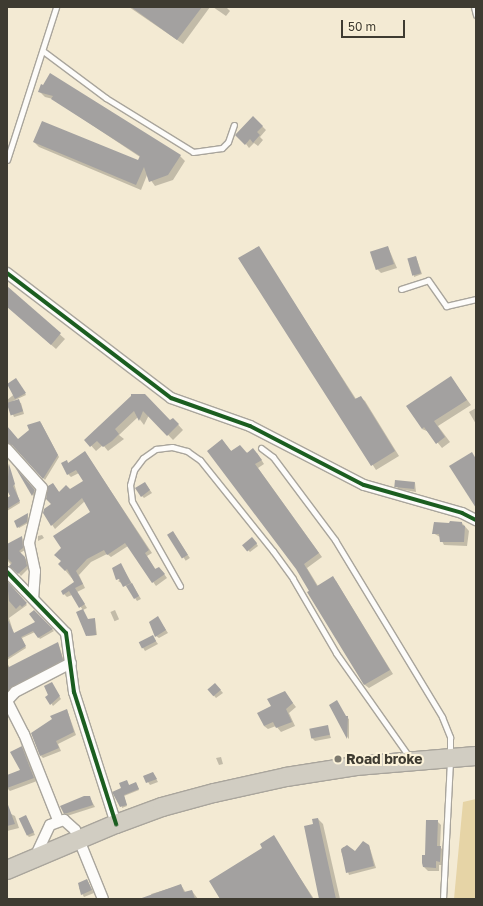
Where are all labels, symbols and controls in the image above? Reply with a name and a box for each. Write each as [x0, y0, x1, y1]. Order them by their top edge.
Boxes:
scale bar [343, 12, 407, 38]
text: 50 m [348, 19, 376, 34]
place label: Road broke [346, 751, 423, 767]
marker: Road broke [333, 754, 343, 764]

